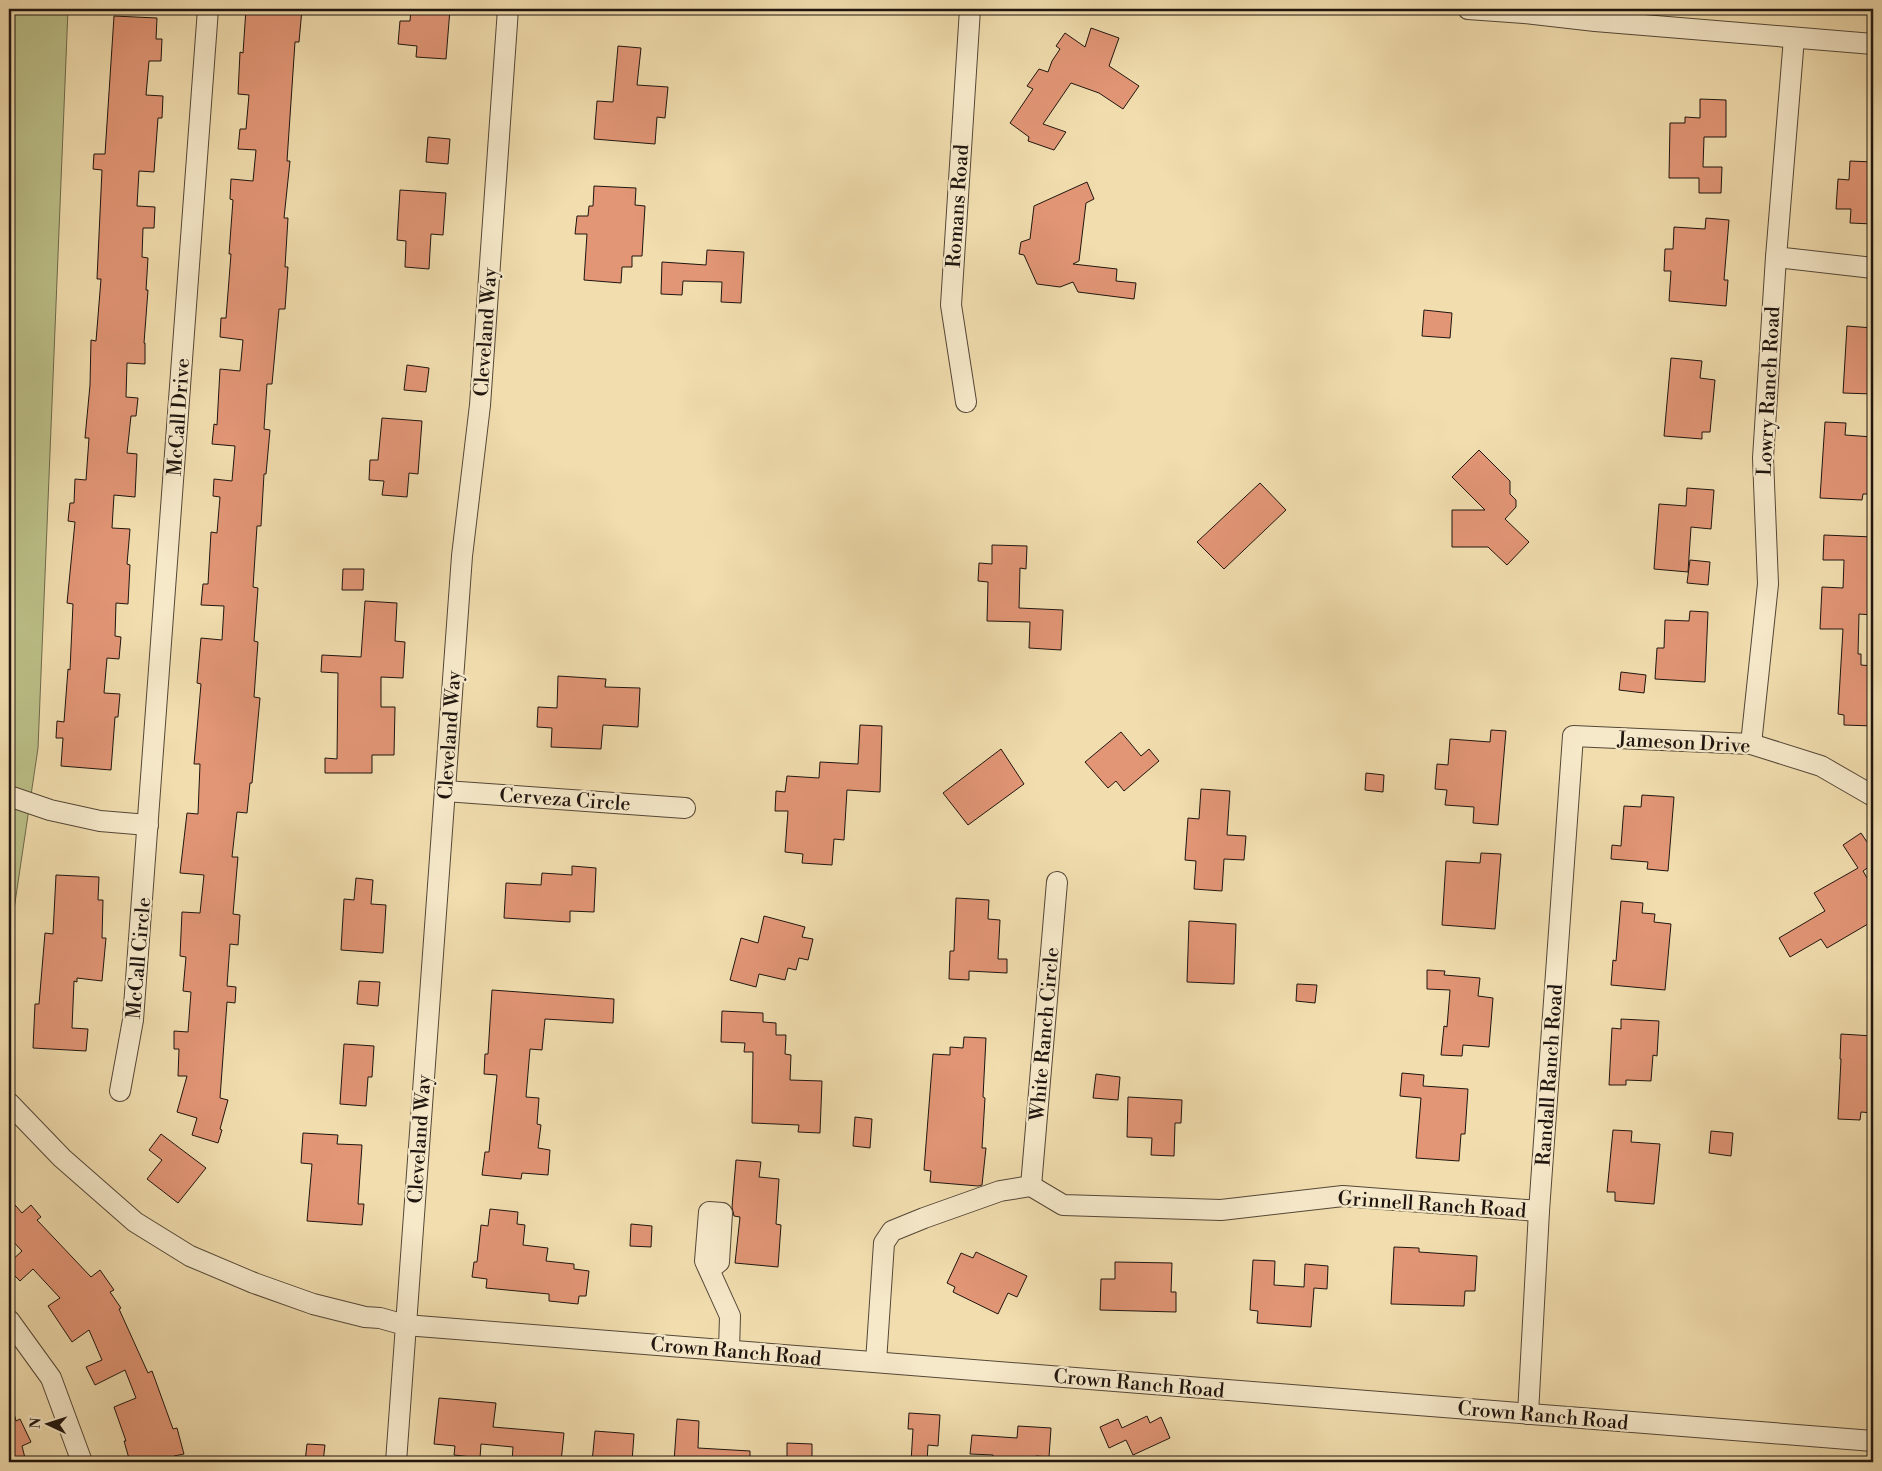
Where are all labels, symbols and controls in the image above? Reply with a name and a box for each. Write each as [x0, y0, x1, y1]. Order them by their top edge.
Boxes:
street label: Romans Road [942, 143, 975, 269]
street label: Cleveland Way [470, 266, 503, 398]
street label: Lowry Ranch Road [1753, 305, 1786, 477]
street label: McCall Drive [163, 357, 196, 477]
street label: Cleveland Way [434, 669, 467, 801]
street label: Jameson Drive [1616, 727, 1751, 759]
street label: Cerveza Circle [498, 783, 631, 818]
street label: McCall Circle [122, 896, 157, 1020]
street label: White Ranch Circle [1025, 946, 1066, 1123]
street label: Randall Ranch Road [1532, 983, 1569, 1167]
street label: Cleveland Way [404, 1073, 437, 1205]
street label: Grinnell Ranch Road [1337, 1186, 1528, 1225]
street label: Crown Ranch Road [649, 1333, 823, 1372]
street label: Crown Ranch Road [1052, 1365, 1226, 1404]
street label: Crown Ranch Road [1456, 1397, 1630, 1436]
north arrow [22, 1398, 72, 1448]
text: N [27, 1417, 45, 1429]

